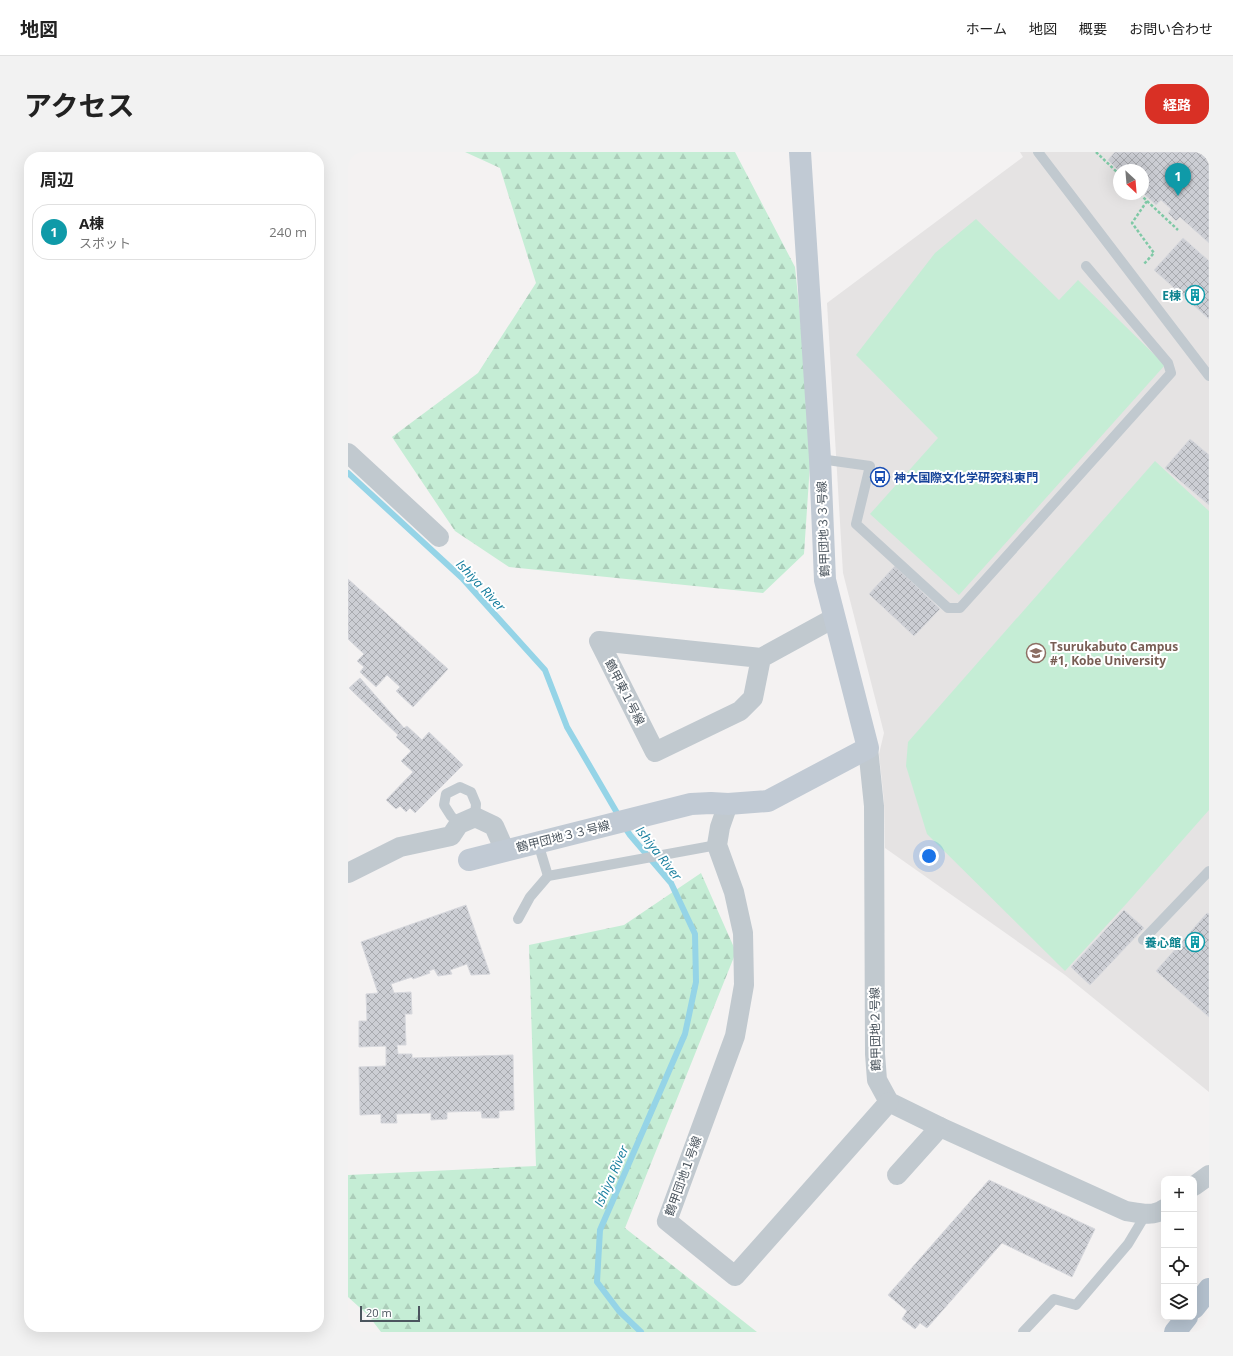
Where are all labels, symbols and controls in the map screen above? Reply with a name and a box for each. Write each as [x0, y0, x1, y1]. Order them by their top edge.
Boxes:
text: 地図 [20, 16, 58, 42]
text: ホーム [965, 19, 1007, 38]
text: 地図 [1029, 19, 1057, 38]
text: 概要 [1079, 19, 1107, 38]
text: お問い合わせ [1129, 19, 1213, 38]
button: 経路 [1145, 84, 1209, 124]
text: アクセス [24, 86, 135, 124]
pin: 1 [1165, 163, 1191, 196]
north arrow [1113, 164, 1149, 200]
text: 周辺 [40, 168, 74, 191]
text: A棟 [79, 213, 104, 233]
text: 1 [50, 223, 58, 241]
text: 240 m [269, 223, 307, 241]
text: スポット [79, 234, 131, 252]
building icon: E棟 [1184, 284, 1206, 306]
place label: E棟 [1162, 287, 1181, 304]
bus stop icon: 神大国際文化学研究科東門 [869, 466, 891, 488]
place label: 神大国際文化学研究科東門 [894, 469, 1038, 486]
street label: 鶴甲団地３３号線 [813, 481, 833, 577]
water label: Ishiya River [452, 555, 510, 616]
place label: Tsurukabuto Campus #1, Kobe University [1050, 638, 1178, 669]
school or university icon: Tsurukabuto Campus #1, Kobe University [1025, 642, 1047, 664]
street label: 鶴甲東１号線 [601, 656, 649, 728]
street label: 鶴甲団地３３号線 [514, 816, 612, 856]
water label: Ishiya River [632, 822, 687, 885]
your location [919, 846, 939, 866]
building icon: 養心館 [1184, 931, 1206, 953]
place label: 養心館 [1145, 934, 1181, 951]
street label: 鶴甲団地２号線 [866, 987, 884, 1071]
street label: 鶴甲団地１号線 [661, 1134, 705, 1218]
water label: Ishiya River [590, 1142, 633, 1209]
map controls [1161, 1176, 1197, 1320]
button: + [1161, 1176, 1197, 1212]
button: − [1161, 1212, 1197, 1248]
button: locate [1161, 1248, 1197, 1284]
button: layers [1161, 1284, 1197, 1320]
scale bar [360, 1304, 420, 1323]
text: 20 m [366, 1305, 392, 1320]

